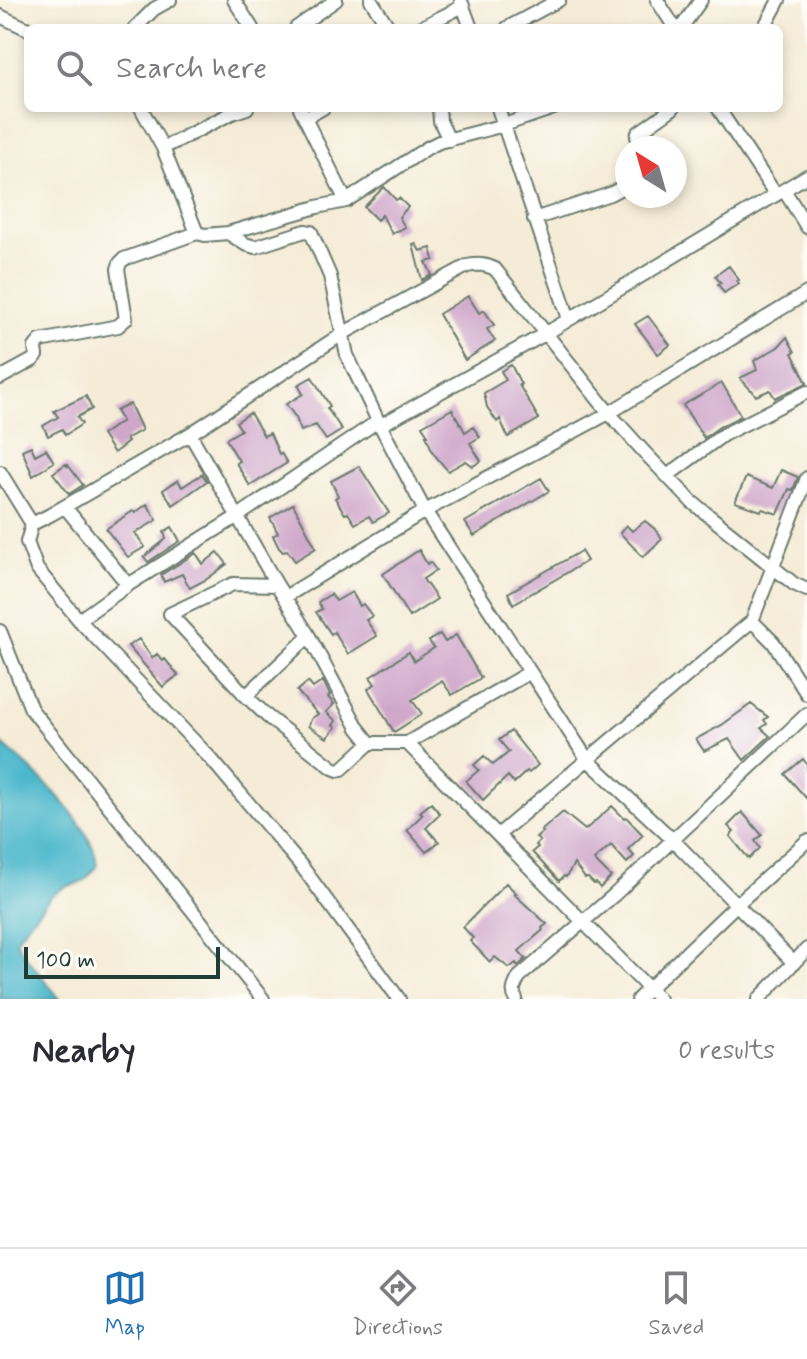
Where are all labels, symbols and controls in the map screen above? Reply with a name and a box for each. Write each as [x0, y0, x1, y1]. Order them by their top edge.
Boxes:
search box [24, 24, 783, 112]
icon: search [52, 46, 96, 90]
text: Search here [116, 49, 267, 88]
north arrow [615, 136, 687, 208]
scale bar [24, 943, 220, 979]
text: 100 m [36, 947, 95, 975]
text: Nearby [32, 1029, 136, 1074]
text: 0 results [678, 1034, 775, 1068]
tab: Map [103, 1266, 147, 1342]
tab: Directions [352, 1266, 443, 1342]
tab: Saved [649, 1266, 704, 1342]

